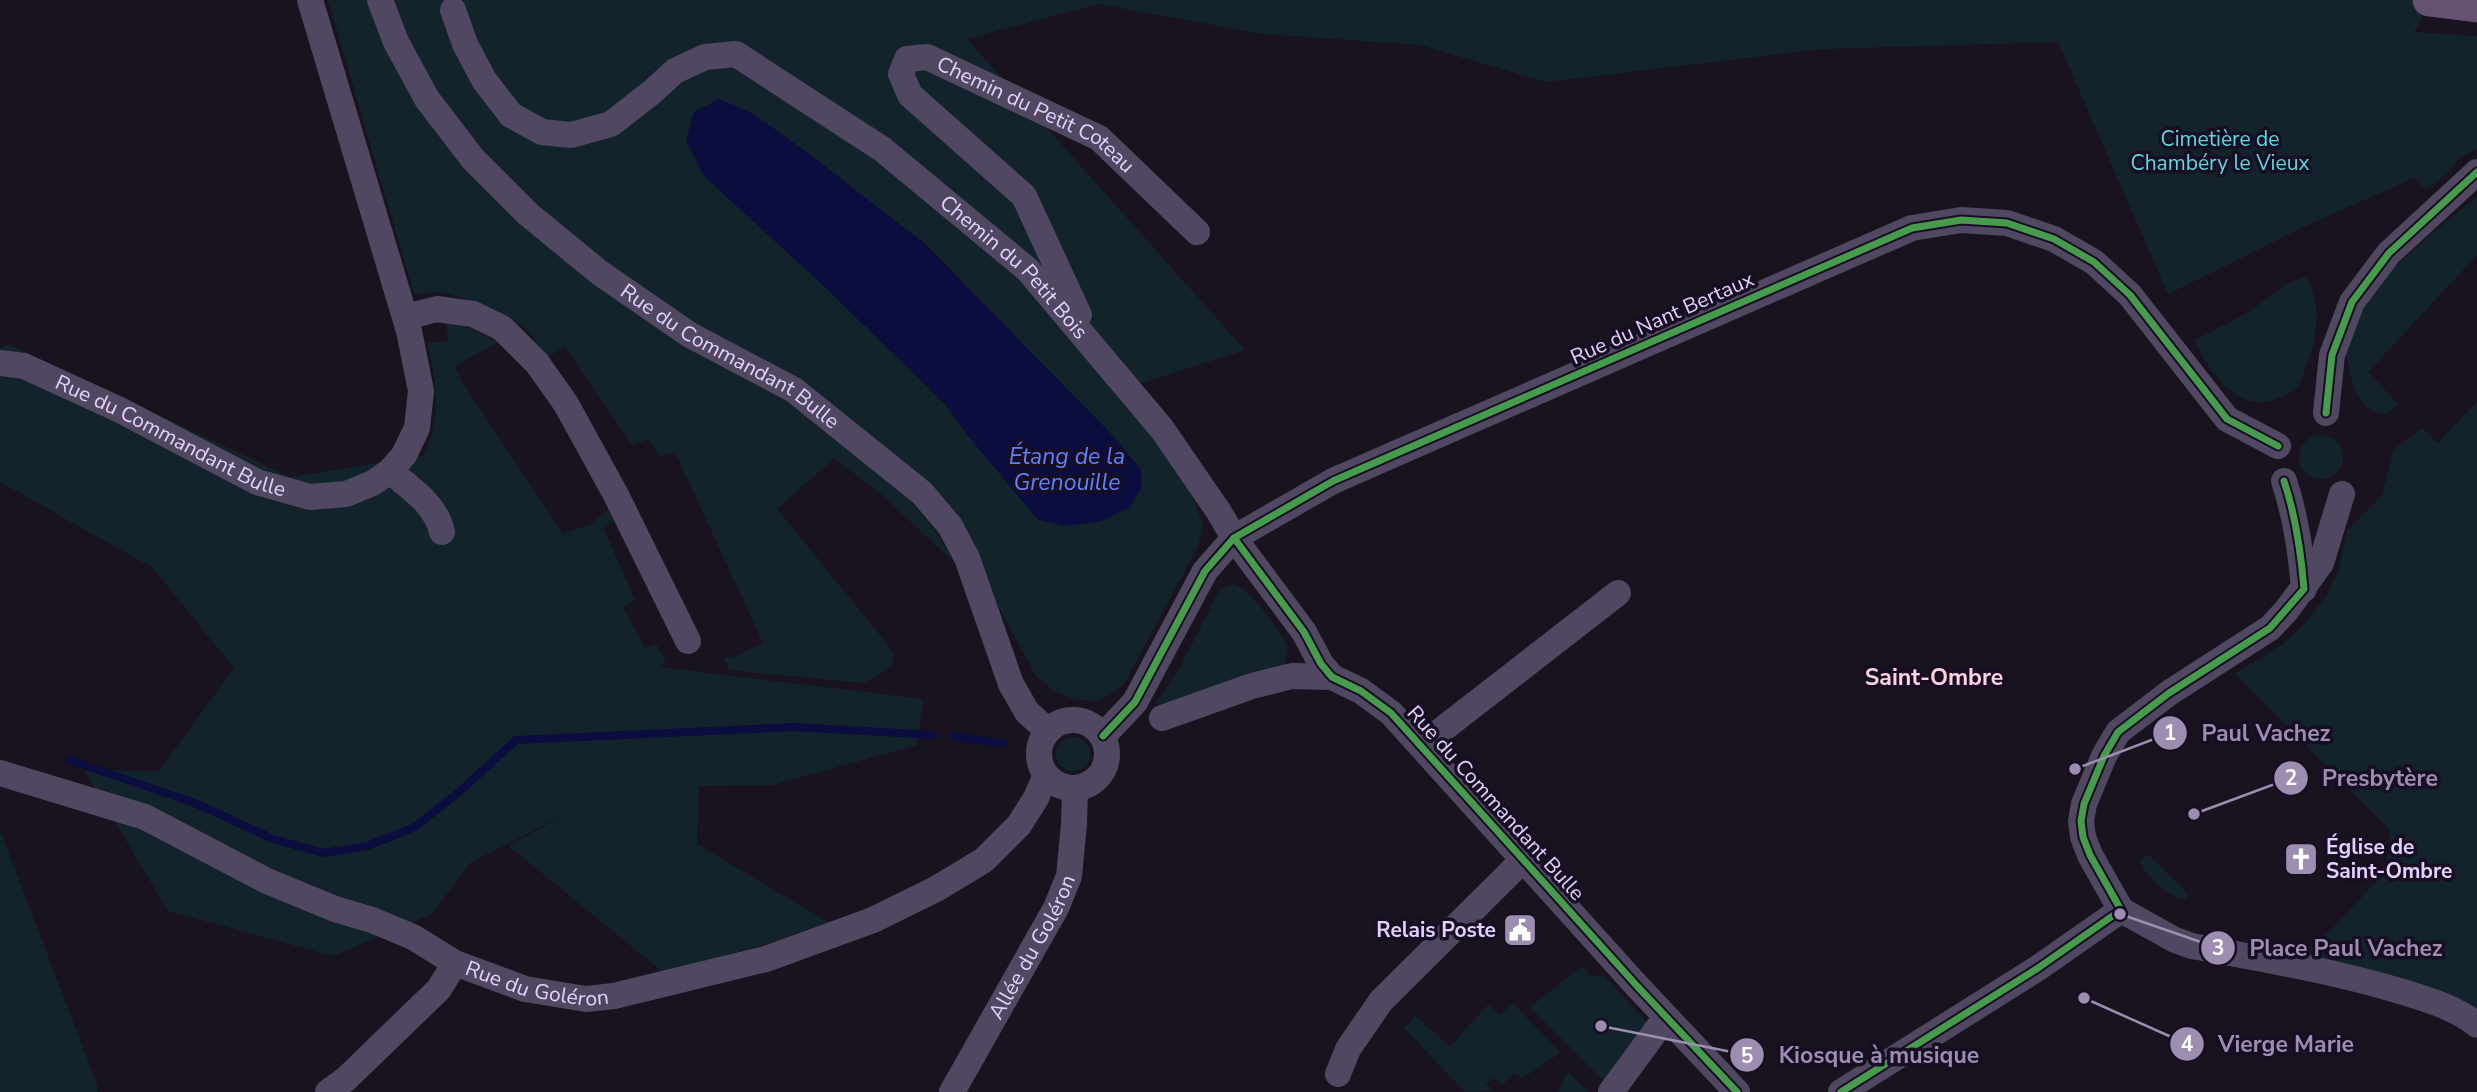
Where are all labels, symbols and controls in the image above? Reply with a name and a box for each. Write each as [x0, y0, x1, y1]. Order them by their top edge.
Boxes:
street label: Chemin du Petit Coteau [932, 50, 1141, 179]
park label: Cimetière de Chambéry le Vieux [2131, 125, 2309, 177]
street label: Chemin du Petit Bois [934, 189, 1094, 345]
street label: Rue du Nant Bertaux [1566, 265, 1758, 371]
street label: Rue du Commandant Bulle [615, 277, 845, 435]
street label: Rue du Commandant Bulle [51, 368, 289, 503]
water label: Étang de la Grenouille [1009, 441, 1125, 498]
district label: Saint-Ombre [1865, 662, 2003, 693]
street label: Rue du Commandant Bulle [1401, 699, 1591, 907]
callout: Paul Vachez [2152, 711, 2344, 755]
text: Paul Vachez [2201, 718, 2331, 749]
text: 1 [2164, 719, 2176, 747]
callout: Presbytère [2273, 756, 2452, 800]
text: Presbytère [2322, 763, 2438, 794]
text: 2 [2285, 764, 2297, 792]
place label: Église de Saint-Ombre [2326, 833, 2452, 885]
church icon: Église de Saint-Ombre [2282, 840, 2320, 878]
street label: Allée du Goléron [982, 871, 1082, 1024]
public building icon: Relais Poste [1501, 911, 1539, 949]
place label: Relais Poste [1376, 916, 1496, 944]
callout: Place Paul Vachez [2200, 926, 2457, 970]
text: Place Paul Vachez [2249, 933, 2443, 964]
text: 3 [2212, 934, 2224, 962]
street label: Rue du Goléron [462, 954, 610, 1013]
callout: Vierge Marie [2169, 1022, 2368, 1066]
text: Vierge Marie [2217, 1029, 2354, 1060]
text: 4 [2181, 1030, 2194, 1058]
callout: Kiosque à musique [1730, 1033, 1993, 1077]
text: Kiosque à musique [1779, 1040, 1979, 1071]
text: 5 [1741, 1042, 1753, 1070]

